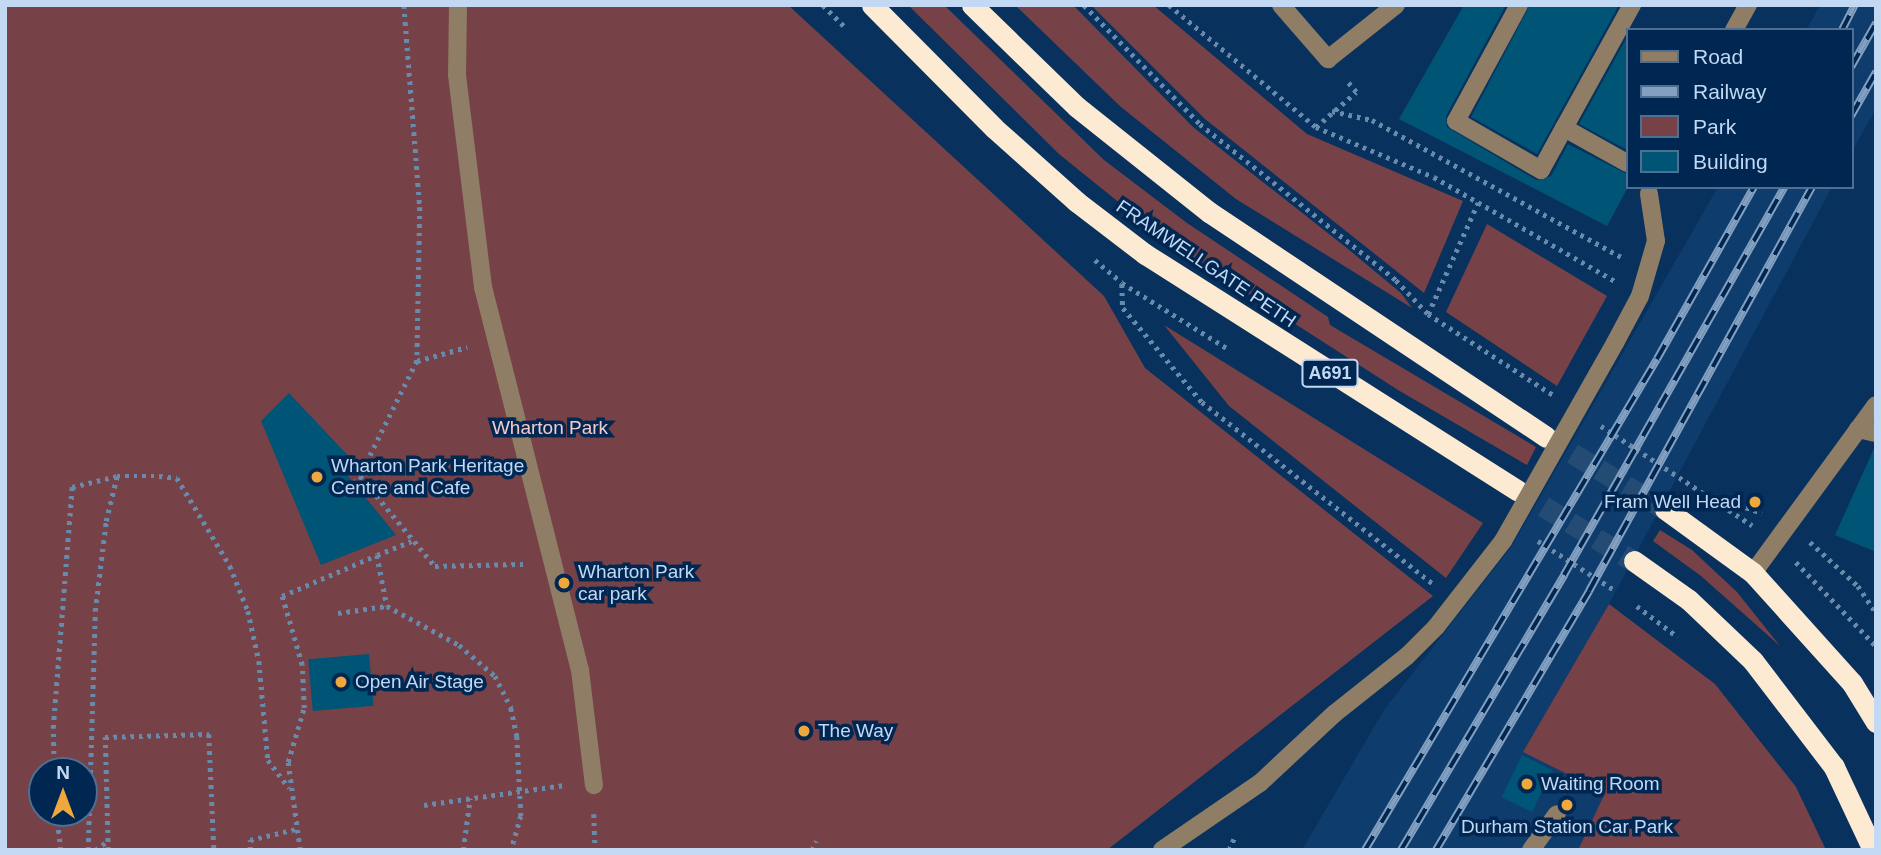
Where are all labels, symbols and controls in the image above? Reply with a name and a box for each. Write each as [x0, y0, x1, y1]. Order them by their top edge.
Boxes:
legend [1626, 28, 1853, 189]
text: Road [1693, 45, 1743, 68]
text: Railway [1693, 80, 1767, 103]
text: Park [1693, 115, 1736, 138]
text: Building [1693, 150, 1768, 173]
street label: FRAMWELLGATE PETH [1112, 195, 1300, 333]
road number: A691 [1300, 358, 1360, 388]
park label: Wharton Park [492, 417, 608, 439]
place label: Wharton Park Heritage Centre and Cafe [331, 455, 524, 499]
marker: Wharton Park Heritage Centre and Cafe [309, 469, 325, 485]
place label: Fram Well Head [1604, 491, 1741, 513]
marker: Fram Well Head [1747, 494, 1763, 510]
place label: Wharton Park car park [578, 561, 694, 605]
marker: Wharton Park car park [556, 575, 572, 591]
place label: Open Air Stage [355, 671, 485, 693]
marker: Open Air Stage [333, 674, 349, 690]
place label: The Way [818, 720, 893, 742]
marker: The Way [796, 723, 812, 739]
north arrow [28, 757, 98, 827]
text: N [56, 762, 70, 783]
place label: Waiting Room [1541, 773, 1660, 795]
marker: Waiting Room [1519, 776, 1535, 792]
marker: Durham Station Car Park [1559, 797, 1575, 813]
place label: Durham Station Car Park [1461, 816, 1673, 838]

